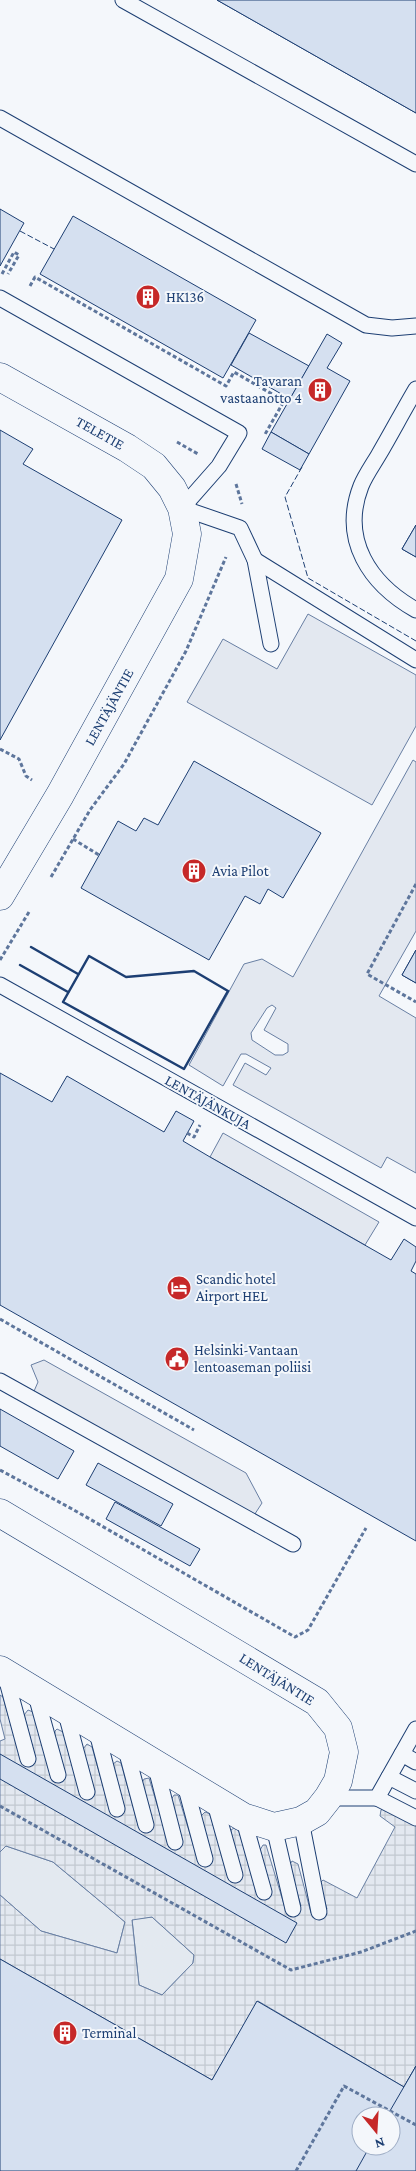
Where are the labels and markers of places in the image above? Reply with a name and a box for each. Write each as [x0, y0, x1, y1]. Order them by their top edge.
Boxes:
building icon: HK136 [135, 284, 161, 310]
place label: HK136 [166, 289, 204, 305]
place label: Tavaran vastaanotto 4 [219, 373, 302, 406]
building icon: Tavaran vastaanotto 4 [307, 377, 333, 403]
building icon: Avia Pilot [181, 858, 207, 884]
place label: Avia Pilot [212, 863, 270, 879]
place label: Scandic hotel Airport HEL [196, 1271, 276, 1305]
hotel icon: Scandic hotel Airport HEL [166, 1275, 192, 1301]
place label: Helsinki-Vantaan lentoaseman poliisi [194, 1342, 311, 1376]
public building icon: Helsinki-Vantaan lentoaseman poliisi [164, 1346, 190, 1372]
building icon: Terminal [52, 2020, 78, 2046]
place label: Terminal [82, 2025, 136, 2041]

